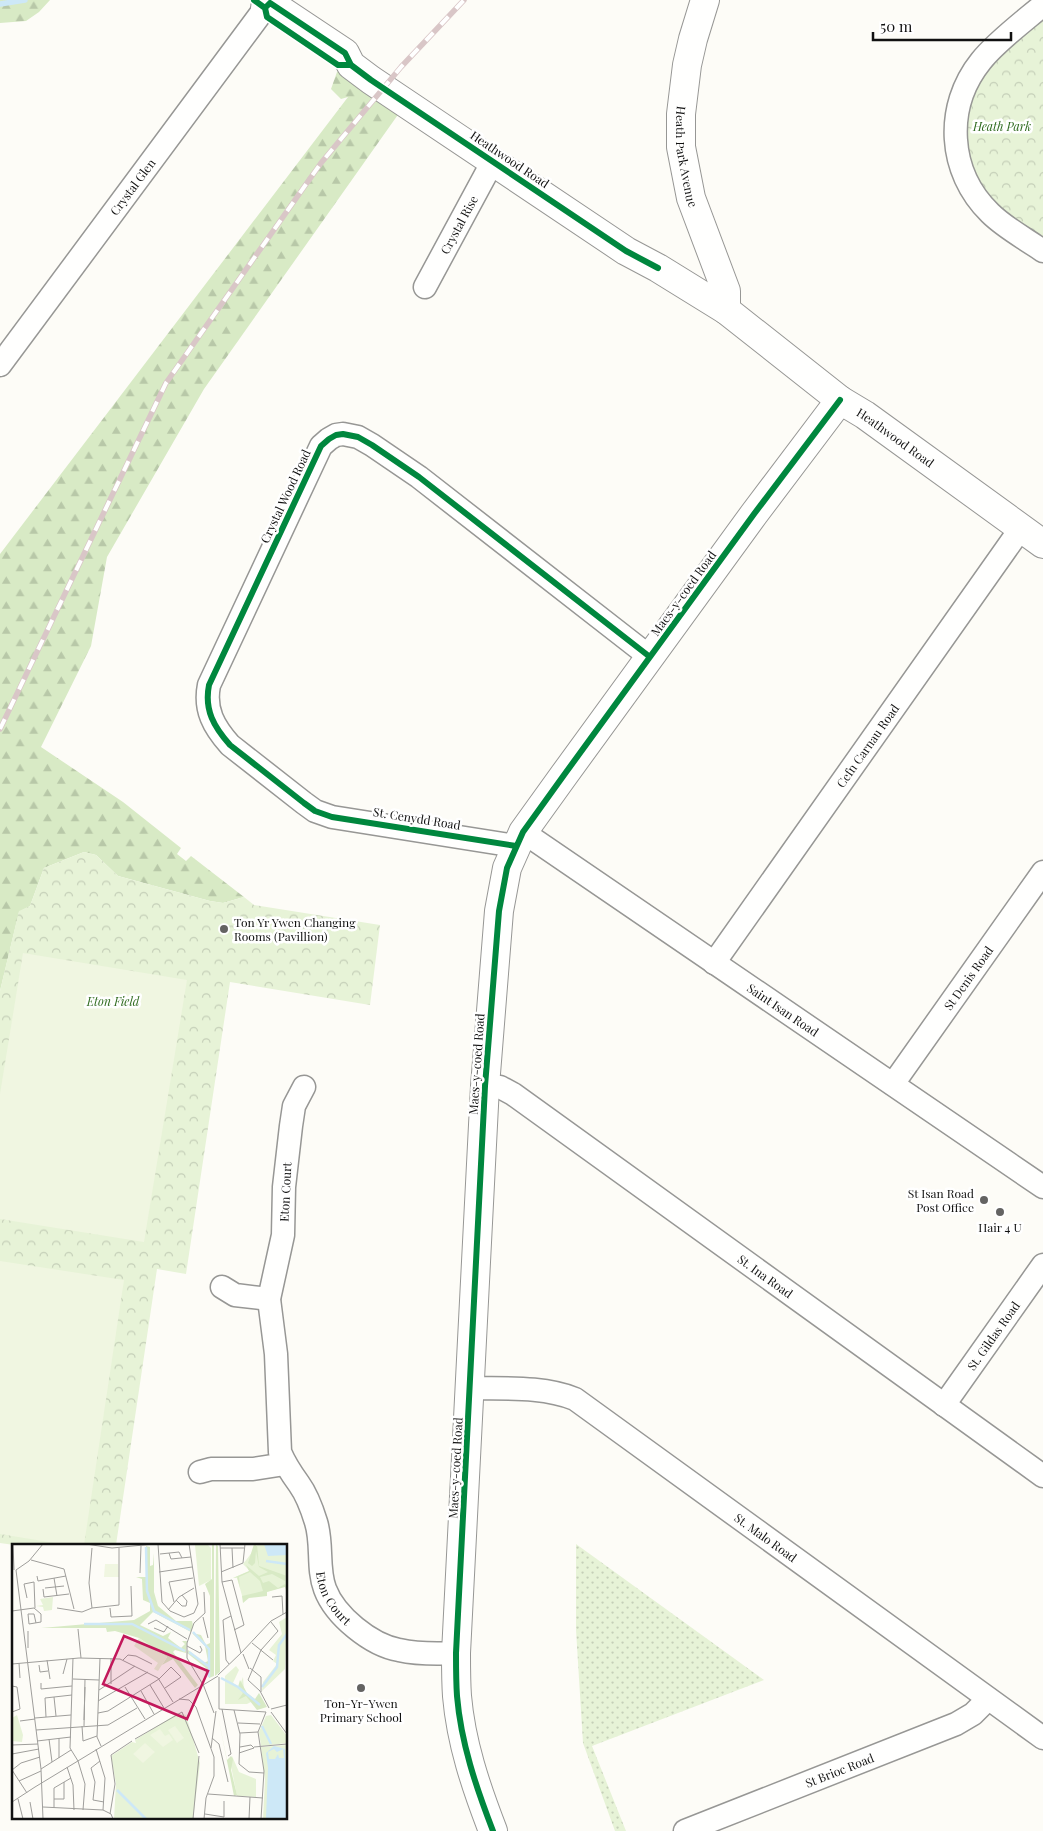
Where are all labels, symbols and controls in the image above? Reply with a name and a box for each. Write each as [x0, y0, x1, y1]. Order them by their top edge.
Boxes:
scale bar [873, 10, 1010, 42]
text: 50 m [880, 16, 913, 36]
street label: Heath Park Avenue [673, 105, 702, 209]
park label: Heath Park [972, 118, 1031, 134]
street label: Heathwood Road [468, 127, 552, 191]
street label: Crystal Glen [106, 155, 159, 218]
street label: Crystal Rise [436, 192, 481, 257]
street label: Heathwood Road [854, 404, 937, 471]
street label: Crystal Wood Road [256, 447, 314, 545]
street label: Maes-y-coed Road [647, 547, 719, 639]
street label: Cefn Carnau Road [832, 701, 902, 791]
street label: St. Cenydd Road [372, 803, 462, 833]
place label: Ton Yr Ywen Changing Rooms (Pavillion) [234, 914, 356, 944]
marker: Ton Yr Ywen Changing Rooms (Pavillion) [218, 923, 230, 935]
street label: St Denis Road [940, 943, 996, 1013]
street label: Saint Isan Road [744, 980, 822, 1040]
park label: Eton Field [86, 993, 140, 1009]
street label: Maes-y-coed Road [464, 1013, 488, 1115]
street label: Eton Court [275, 1161, 295, 1222]
place label: St Isan Road Post Office [908, 1185, 974, 1215]
marker: St Isan Road Post Office [978, 1194, 990, 1206]
marker: Hair 4 U [994, 1206, 1006, 1218]
place label: Hair 4 U [978, 1219, 1022, 1235]
street label: St. Ina Road [735, 1251, 796, 1301]
street label: St. Gildas Road [963, 1298, 1023, 1373]
street label: Maes-y-coed Road [444, 1417, 466, 1519]
street label: St. Malo Road [732, 1509, 800, 1565]
inset map [12, 1544, 288, 1818]
street label: Eton Court [313, 1570, 355, 1629]
marker: Ton-Yr-Ywen Primary School [355, 1682, 367, 1694]
place label: Ton-Yr-Ywen Primary School [320, 1695, 403, 1725]
street label: St Brioc Road [803, 1749, 876, 1791]

